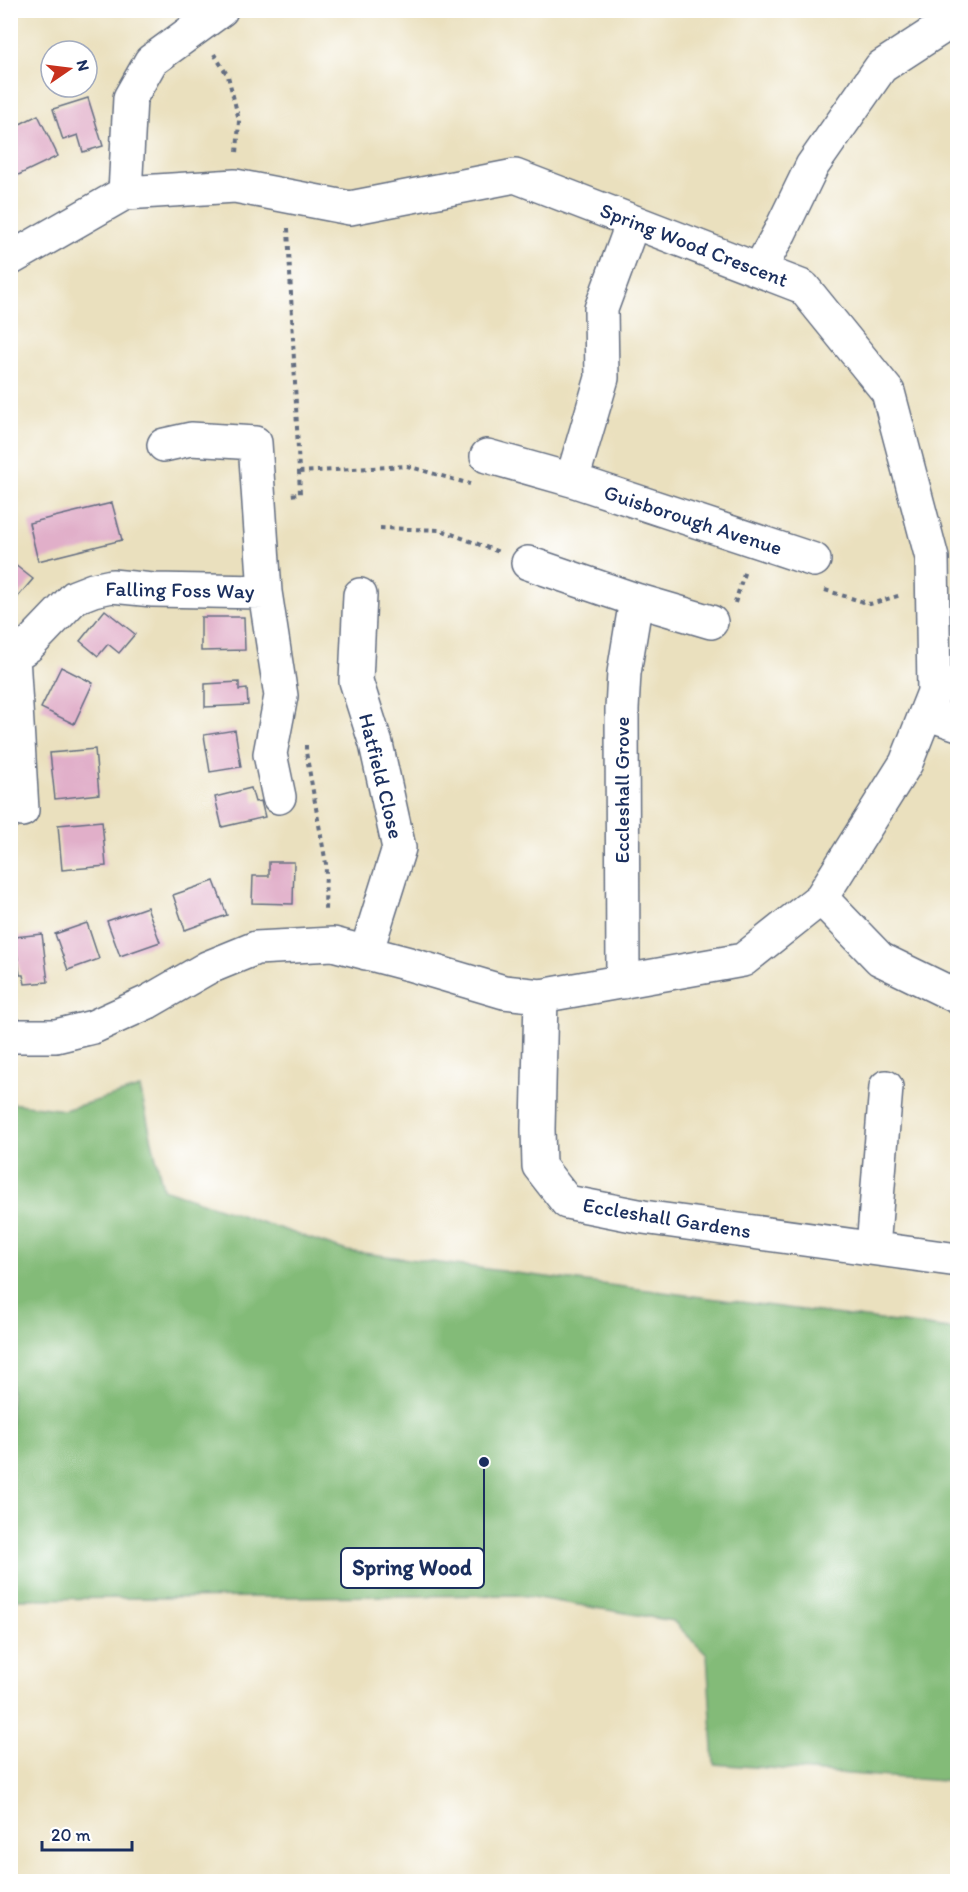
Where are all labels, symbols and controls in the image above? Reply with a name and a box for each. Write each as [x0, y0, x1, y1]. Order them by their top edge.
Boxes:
north arrow [39, 39, 99, 99]
text: N [73, 58, 94, 73]
street label: Spring Wood Crescent [597, 197, 792, 292]
street label: Guisborough Avenue [601, 479, 785, 560]
street label: Falling Foss Way [105, 576, 255, 603]
street label: Hatfield Close [354, 711, 409, 841]
street label: Eccleshall Grove [609, 717, 634, 863]
street label: Eccleshall Gardens [581, 1192, 753, 1243]
callout: Spring Wood [341, 1548, 484, 1588]
text: Spring Wood [352, 1554, 472, 1581]
scale bar [42, 1814, 132, 1852]
text: 20 m [51, 1824, 91, 1846]

